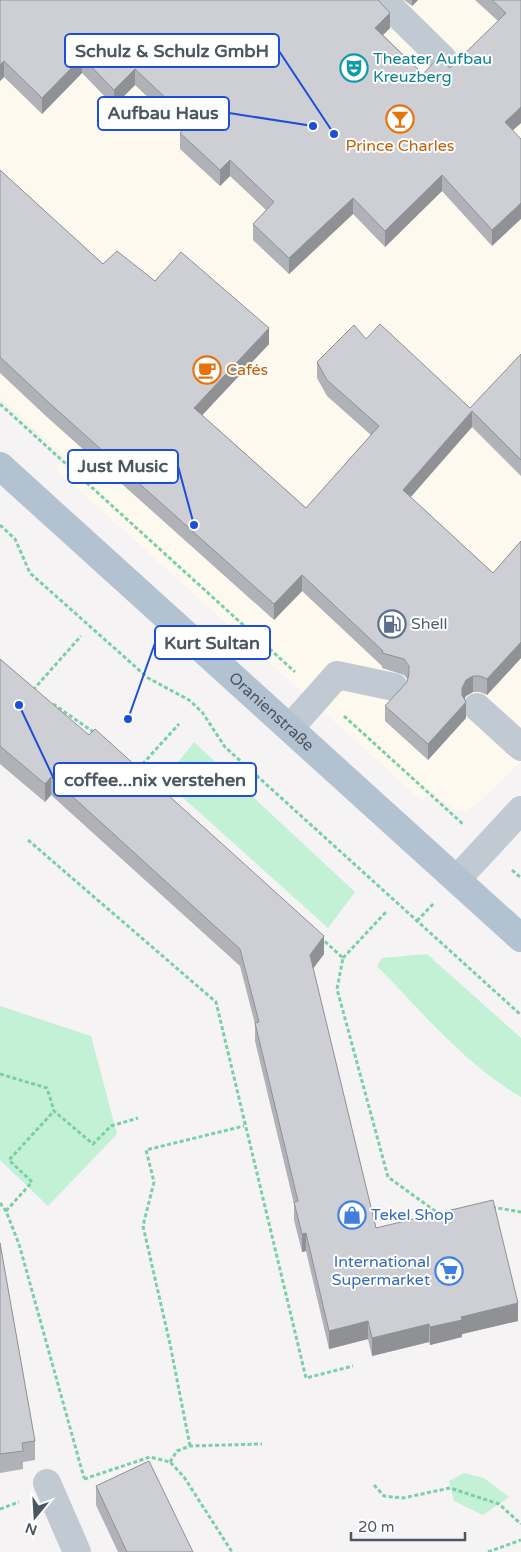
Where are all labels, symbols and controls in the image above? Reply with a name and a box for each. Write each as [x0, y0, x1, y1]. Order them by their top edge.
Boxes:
callout: Schulz & Schulz GmbH [65, 34, 279, 67]
text: Schulz & Schulz GmbH [75, 40, 269, 62]
place label: Theater Aufbau Kreuzberg [373, 49, 492, 87]
theatre icon: Theater Aufbau Kreuzberg [339, 53, 369, 83]
callout: Aufbau Haus [98, 97, 229, 130]
text: Aufbau Haus [107, 102, 219, 124]
bar icon: Prince Charles [385, 104, 415, 134]
place label: Prince Charles [346, 136, 454, 156]
cafe icon: Cafés [192, 355, 222, 385]
place label: Cafés [226, 360, 268, 380]
callout: Just Music [68, 450, 178, 483]
text: Just Music [77, 455, 169, 477]
fuel station icon: Shell [377, 609, 407, 639]
place label: Shell [411, 614, 448, 634]
callout: Kurt Sultan [155, 626, 270, 659]
text: Kurt Sultan [164, 632, 260, 654]
street label: Oranienstraße [224, 668, 318, 755]
callout: coffee...nix verstehen [54, 763, 256, 796]
text: coffee...nix verstehen [64, 769, 246, 791]
shop icon: Tekel Shop [337, 1200, 367, 1230]
place label: Tekel Shop [371, 1205, 454, 1225]
place label: International Supermarket [332, 1252, 430, 1290]
supermarket icon: International Supermarket [434, 1256, 464, 1286]
north arrow [10, 1492, 60, 1542]
scale bar [351, 1510, 465, 1542]
text: 20 m [358, 1518, 395, 1536]
text: N [23, 1519, 39, 1539]

